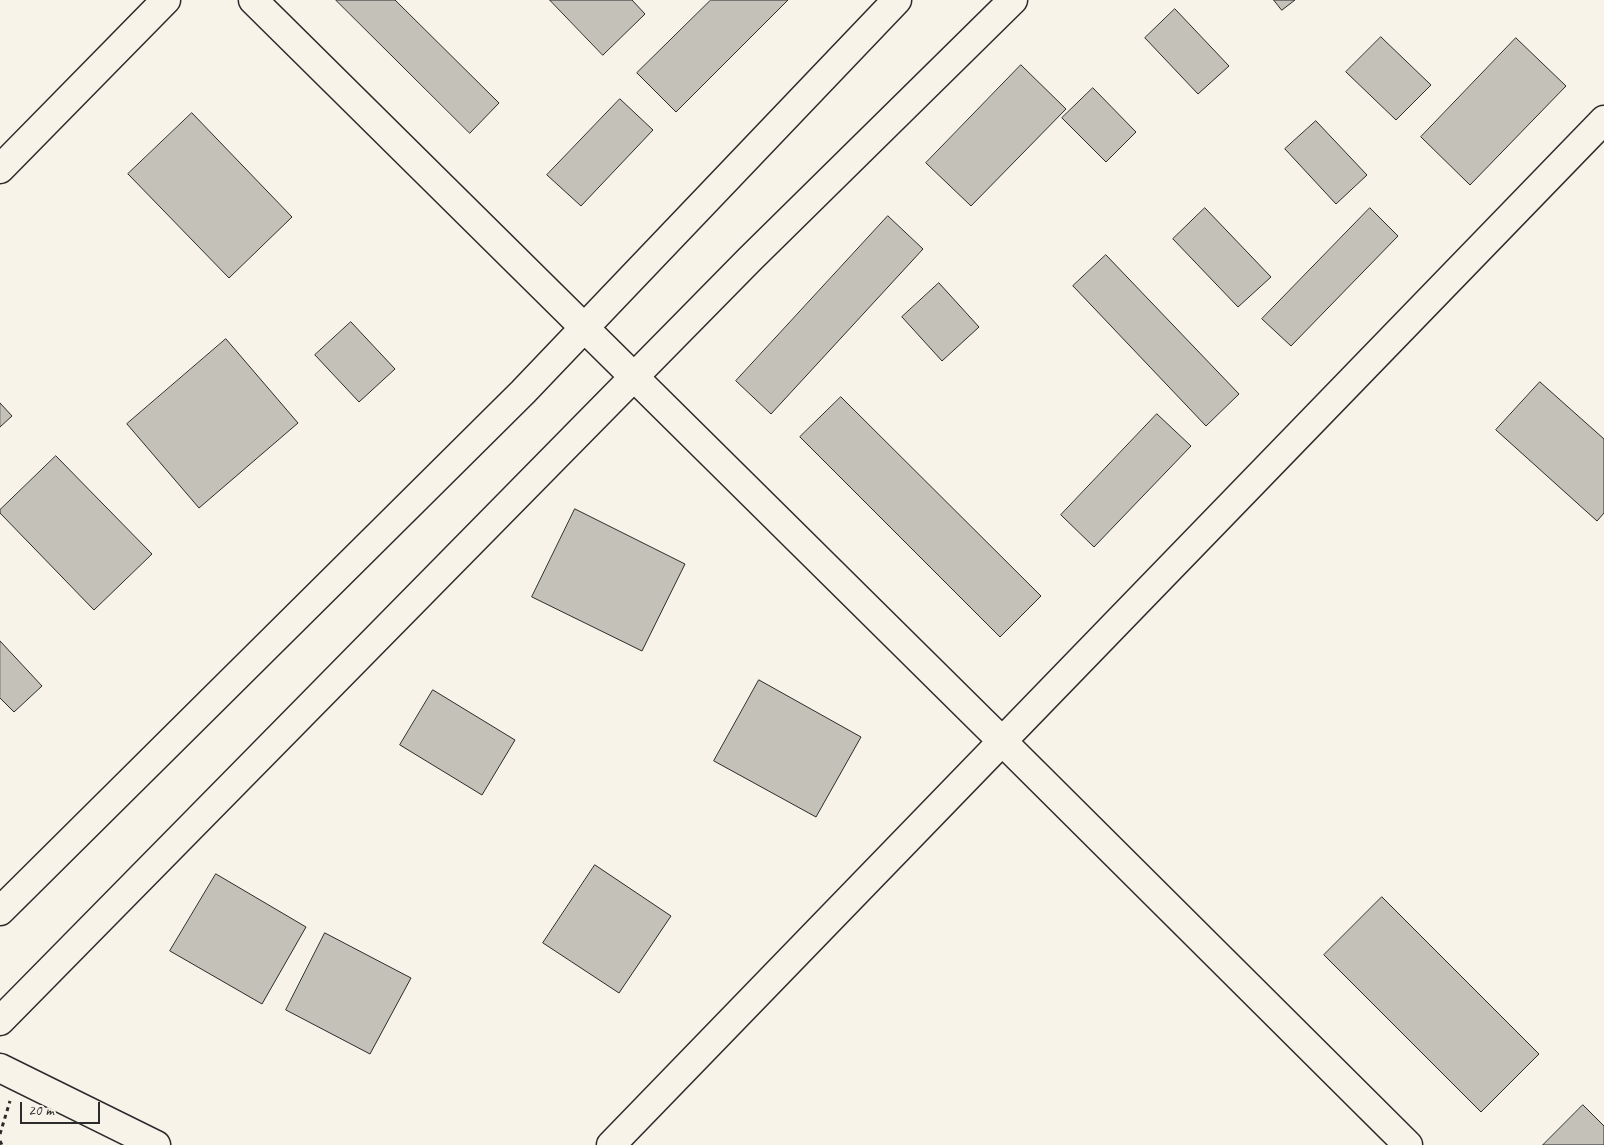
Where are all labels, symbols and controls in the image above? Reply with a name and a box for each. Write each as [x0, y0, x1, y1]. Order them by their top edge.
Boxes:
scale bar [22, 1092, 102, 1124]
text: 20 m [28, 1101, 54, 1120]

